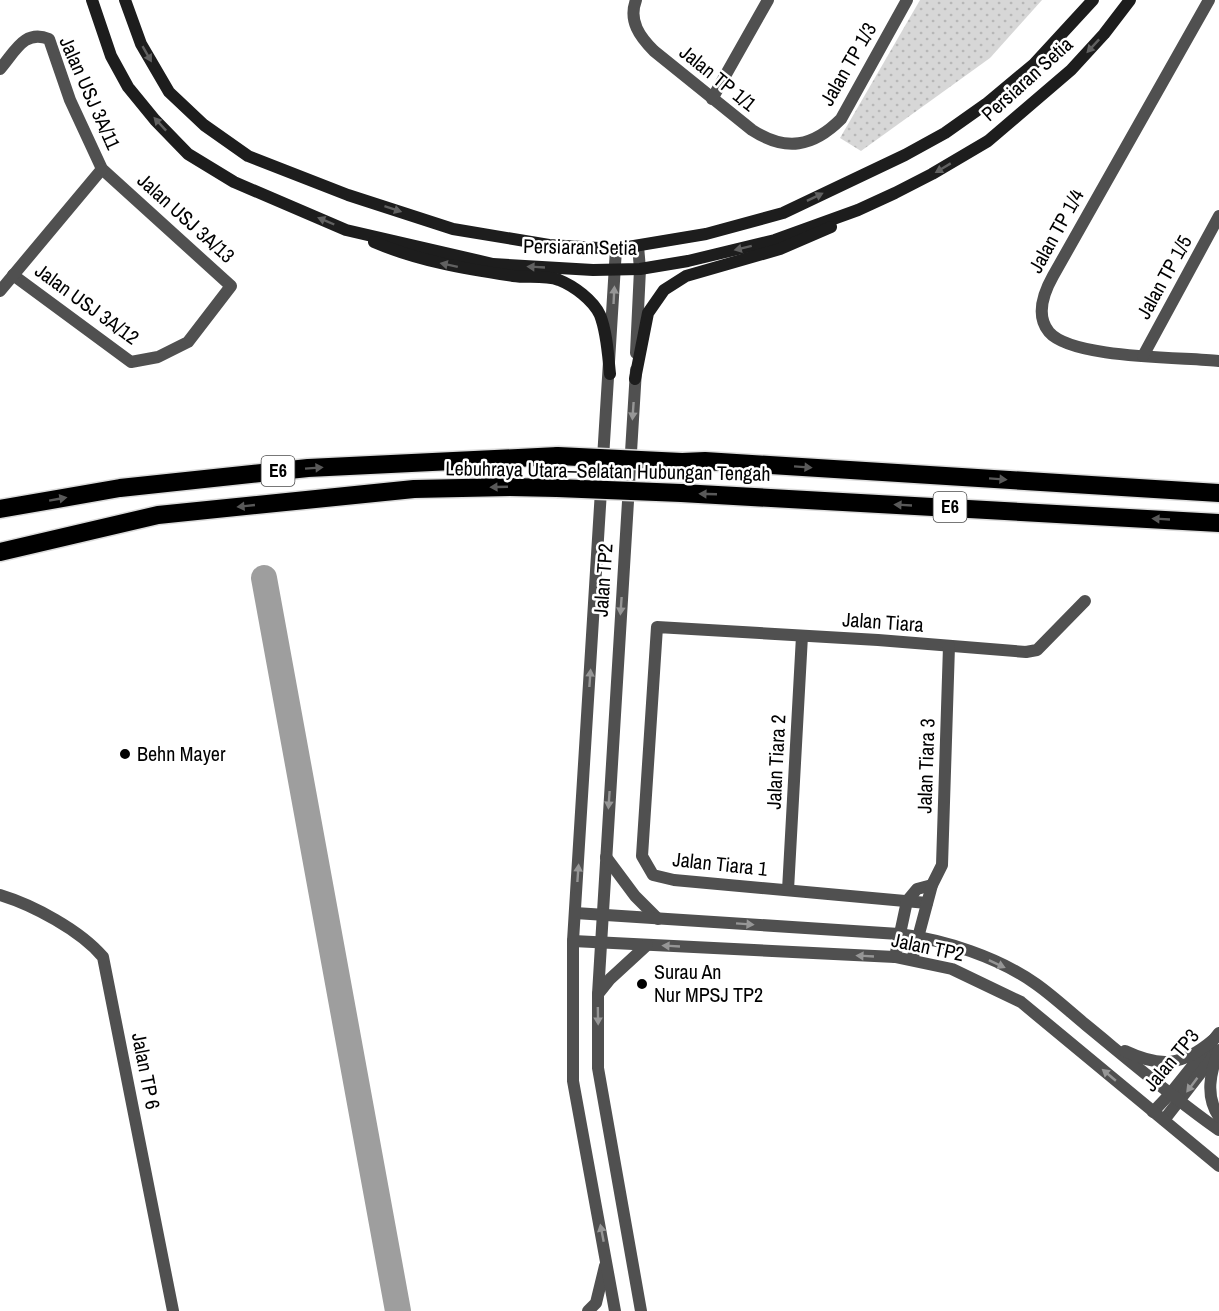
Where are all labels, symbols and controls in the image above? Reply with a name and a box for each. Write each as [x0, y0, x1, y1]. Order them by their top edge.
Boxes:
street label: Jalan TP 1/3 [813, 17, 882, 110]
street label: Persiaran Setia [975, 30, 1078, 127]
street label: Jalan USJ 3A/11 [54, 32, 127, 154]
street label: Jalan TP 1/1 [674, 38, 762, 117]
one-way arrow [1087, 38, 1101, 52]
one-way arrow [142, 46, 152, 63]
one-way arrow [153, 118, 167, 132]
one-way arrow [935, 162, 951, 173]
street label: Jalan USJ 3A/13 [132, 167, 241, 269]
street label: Jalan TP 1/4 [1022, 184, 1090, 277]
one-way arrow [806, 193, 823, 202]
one-way arrow [384, 205, 402, 214]
one-way arrow [317, 216, 335, 226]
street label: Jalan TP 1/5 [1130, 230, 1198, 323]
street label: Persiaran Setia [523, 232, 637, 261]
one-way arrow [734, 243, 752, 253]
street label: Jalan USJ 3A/12 [30, 257, 145, 350]
one-way arrow [439, 260, 458, 269]
one-way arrow [527, 262, 546, 272]
one-way arrow [610, 285, 619, 304]
one-way arrow [629, 402, 638, 421]
street label: Lebuhraya Utara–Selatan Hubungan Tengah [445, 454, 771, 487]
road number: E6 [262, 456, 294, 486]
one-way arrow [304, 463, 323, 472]
one-way arrow [793, 463, 812, 472]
one-way arrow [988, 475, 1007, 484]
one-way arrow [489, 482, 508, 492]
one-way arrow [699, 489, 718, 499]
road number: E6 [934, 492, 966, 522]
one-way arrow [48, 494, 67, 503]
one-way arrow [894, 500, 913, 509]
one-way arrow [236, 501, 255, 511]
one-way arrow [1151, 515, 1170, 524]
street label: Jalan TP2 [586, 542, 619, 618]
one-way arrow [617, 596, 626, 615]
street label: Jalan Tiara [841, 605, 925, 638]
one-way arrow [586, 668, 595, 687]
street label: Jalan Tiara 2 [760, 714, 791, 810]
street label: Jalan Tiara 3 [910, 718, 941, 814]
place label: Behn Mayer [137, 740, 226, 767]
marker: Behn Mayer [118, 747, 132, 761]
one-way arrow [605, 791, 614, 810]
street label: Jalan Tiara 1 [671, 845, 769, 882]
one-way arrow [573, 863, 582, 882]
one-way arrow [735, 919, 754, 929]
street label: Jalan TP2 [889, 926, 967, 967]
one-way arrow [661, 941, 680, 950]
one-way arrow [856, 951, 875, 960]
place label: Surau An Nur MPSJ TP2 [654, 958, 763, 1008]
one-way arrow [989, 959, 1006, 968]
marker: Surau An Nur MPSJ TP2 [635, 977, 649, 991]
one-way arrow [593, 1006, 603, 1025]
street label: Jalan TP3 [1137, 1023, 1205, 1097]
street label: Jalan TP 6 [126, 1030, 167, 1112]
one-way arrow [1101, 1069, 1117, 1082]
one-way arrow [1186, 1077, 1198, 1093]
one-way arrow [597, 1223, 606, 1242]

